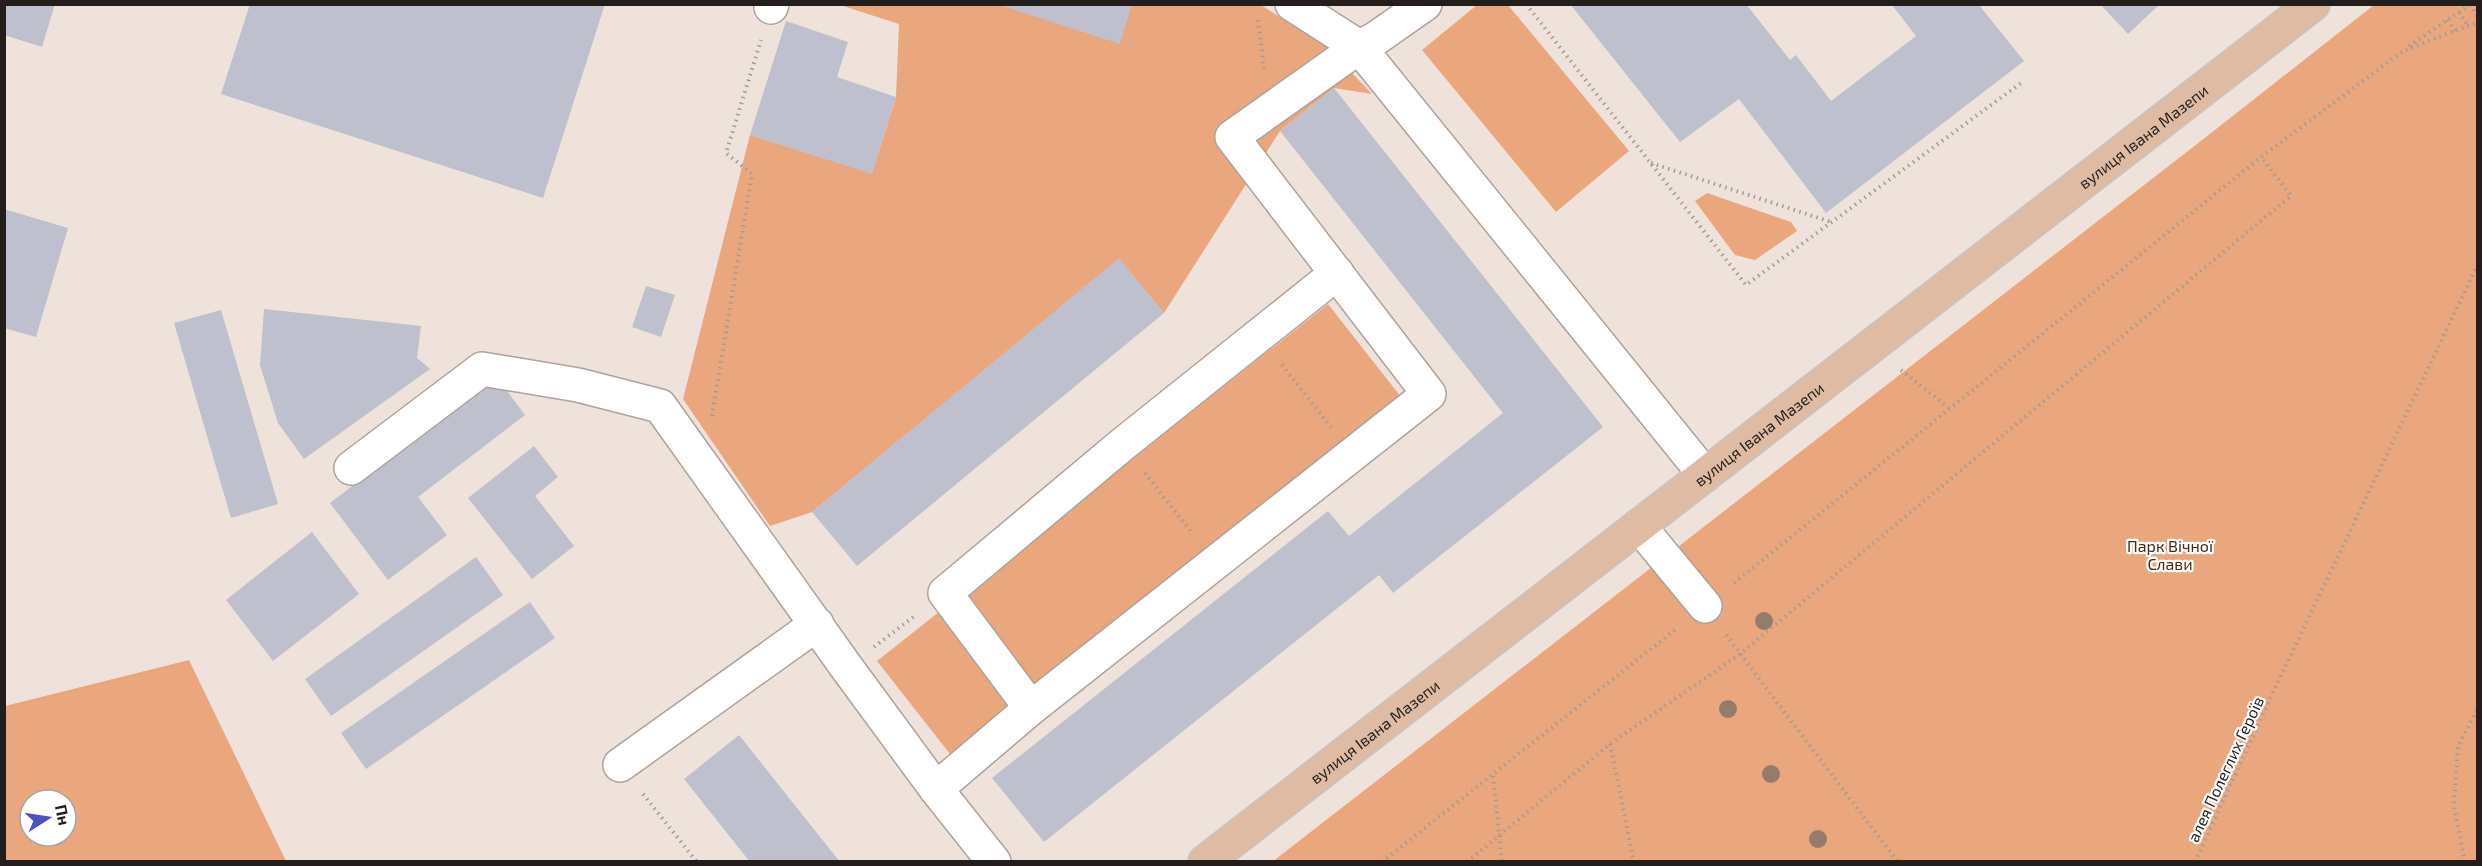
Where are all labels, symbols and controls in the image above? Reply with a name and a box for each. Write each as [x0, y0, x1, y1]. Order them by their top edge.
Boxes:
street label: вулиця Івана Мазепи [2074, 80, 2211, 192]
street label: вулиця Івана Мазепи [1690, 377, 1827, 490]
park label: Парк Вічної Слави [2127, 536, 2214, 573]
street label: вулиця Івана Мазепи [1306, 675, 1443, 787]
street label: алея Полеглих Героїв [2183, 693, 2267, 845]
north arrow [18, 788, 78, 848]
text: Пн [52, 803, 75, 827]

